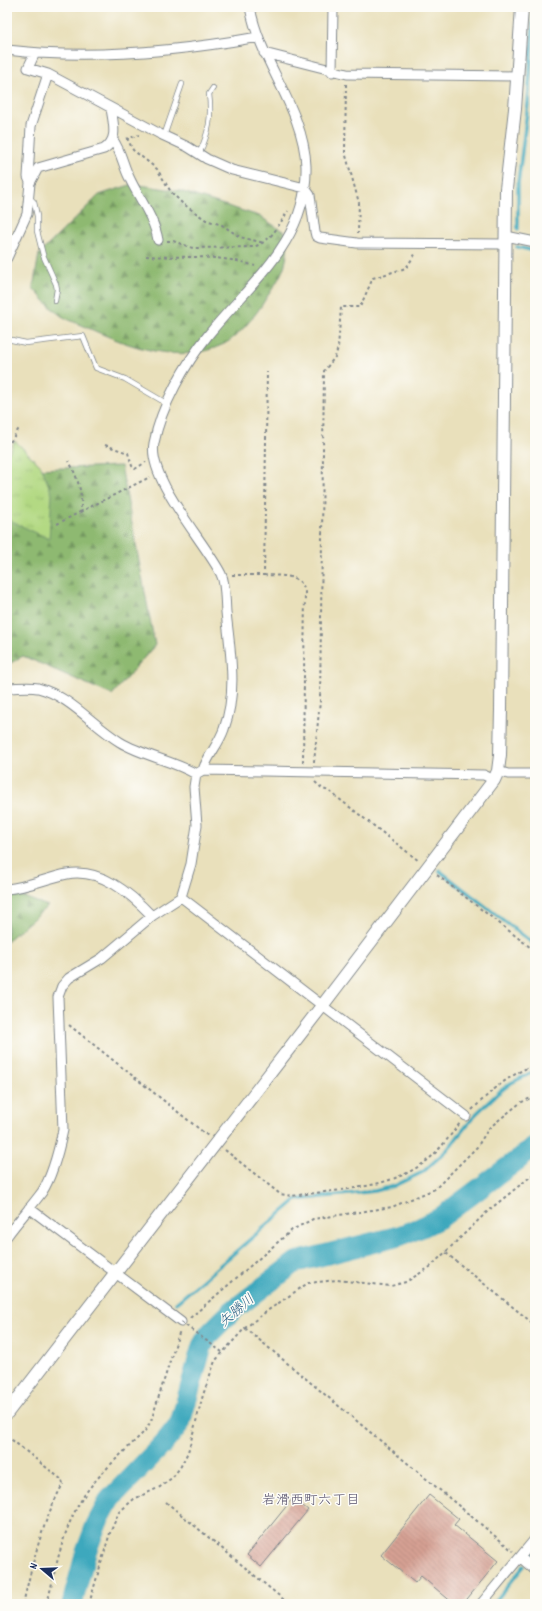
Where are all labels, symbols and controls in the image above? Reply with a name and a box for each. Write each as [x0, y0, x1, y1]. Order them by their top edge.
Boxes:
water label: 矢勝川 [215, 1290, 260, 1333]
district label: 岩滑西町六丁目 [262, 1491, 360, 1511]
north arrow [22, 1549, 62, 1589]
text: N [26, 1561, 43, 1572]

